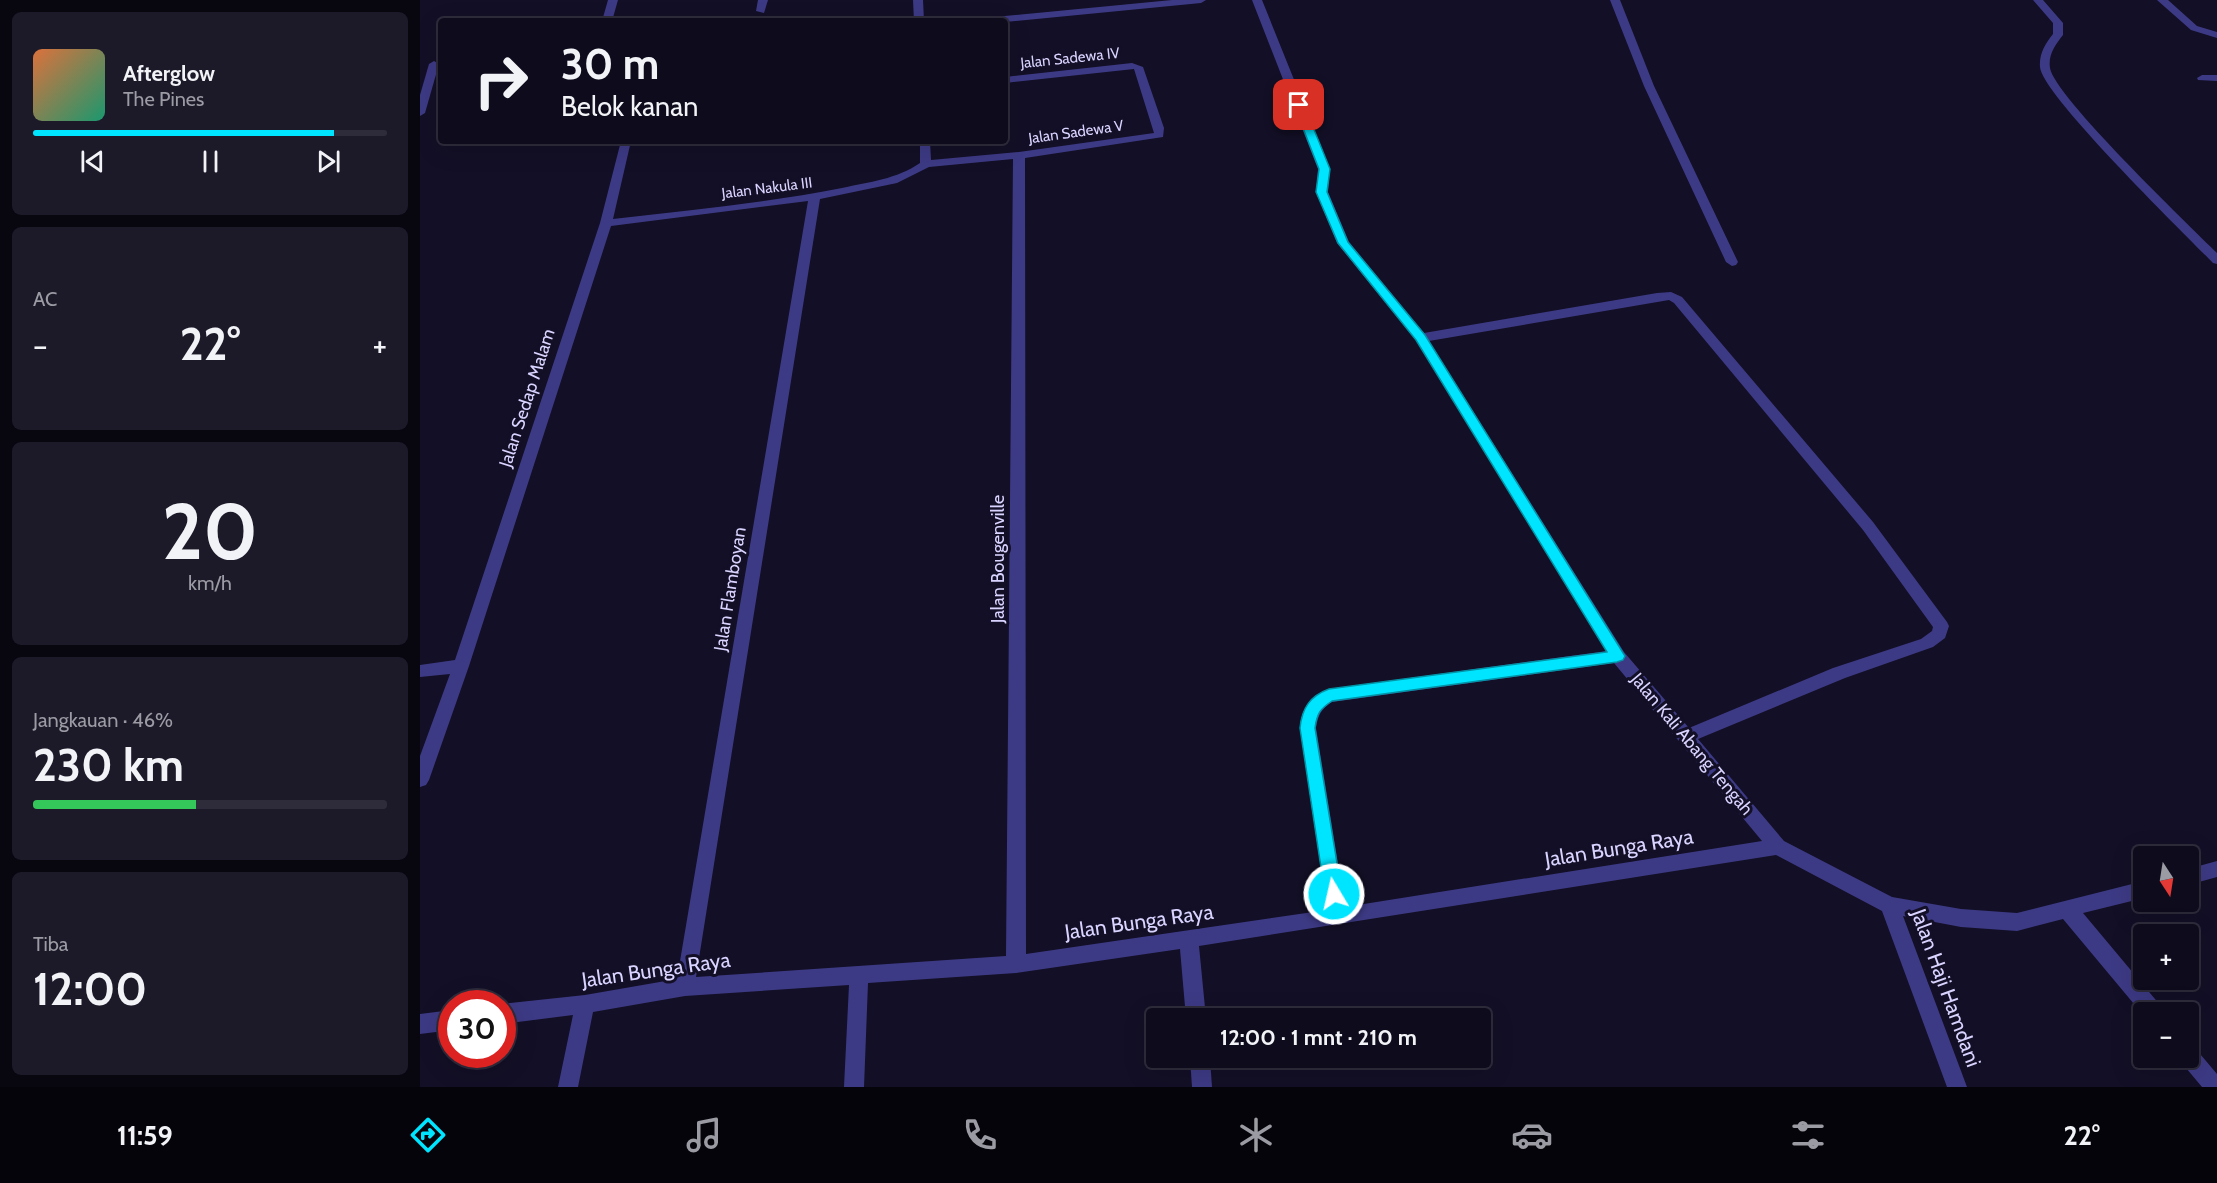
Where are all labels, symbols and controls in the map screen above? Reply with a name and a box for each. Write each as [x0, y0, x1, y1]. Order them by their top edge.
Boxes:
text: 30 m [561, 38, 659, 90]
icon: right [462, 42, 540, 120]
street label: Jalan Sadewa IV [1018, 44, 1121, 72]
text: Afterglow [123, 60, 215, 87]
pin [1273, 79, 1324, 130]
text: The Pines [123, 87, 204, 111]
icon: arrive [1282, 88, 1315, 121]
text: Belok kanan [561, 90, 698, 123]
street label: Jalan Sadewa V [1026, 116, 1126, 148]
icon: previous [76, 145, 109, 178]
icon: pause [194, 145, 227, 178]
icon: next [312, 145, 345, 178]
street label: Jalan Nakula III [720, 174, 813, 203]
text: AC [33, 287, 57, 311]
text: 22° [180, 317, 240, 371]
text: − [33, 325, 48, 365]
text: + [372, 325, 387, 365]
street label: Jalan Sedap Malam [494, 326, 560, 471]
text: 20 [162, 484, 258, 579]
street label: Jalan Bougenville [987, 495, 1009, 624]
street label: Jalan Flamboyan [709, 525, 751, 654]
text: km/h [188, 571, 232, 595]
street label: Jalan Kali Abang Tengah [1626, 668, 1758, 819]
text: Jangkauan · 46% [33, 708, 173, 732]
text: 230 km [33, 738, 184, 792]
street label: Jalan Bunga Raya [1542, 823, 1695, 872]
north arrow [2133, 846, 2199, 912]
map controls [2133, 846, 2199, 1068]
position arrow [1302, 862, 1366, 926]
street label: Jalan Bunga Raya [1062, 899, 1215, 944]
street label: Jalan Haji Hamdani [1905, 905, 1987, 1070]
button: + [2133, 924, 2199, 990]
text: Tiba [33, 932, 68, 956]
street label: Jalan Bunga Raya [579, 947, 732, 992]
text: 12:00 [33, 962, 147, 1016]
speed limit sign: 30 [438, 990, 516, 1068]
button: − [2133, 1002, 2199, 1068]
text: 12:00 · 1 mnt · 210 m [1220, 1024, 1417, 1051]
icon: directions [407, 1114, 449, 1156]
icon: music [683, 1114, 725, 1156]
icon: phone [959, 1114, 1001, 1156]
icon: climate [1235, 1114, 1277, 1156]
icon: car [1511, 1114, 1553, 1156]
icon: filters [1787, 1114, 1829, 1156]
text: 11:59 [117, 1119, 173, 1152]
text: 22° [2064, 1119, 2100, 1152]

